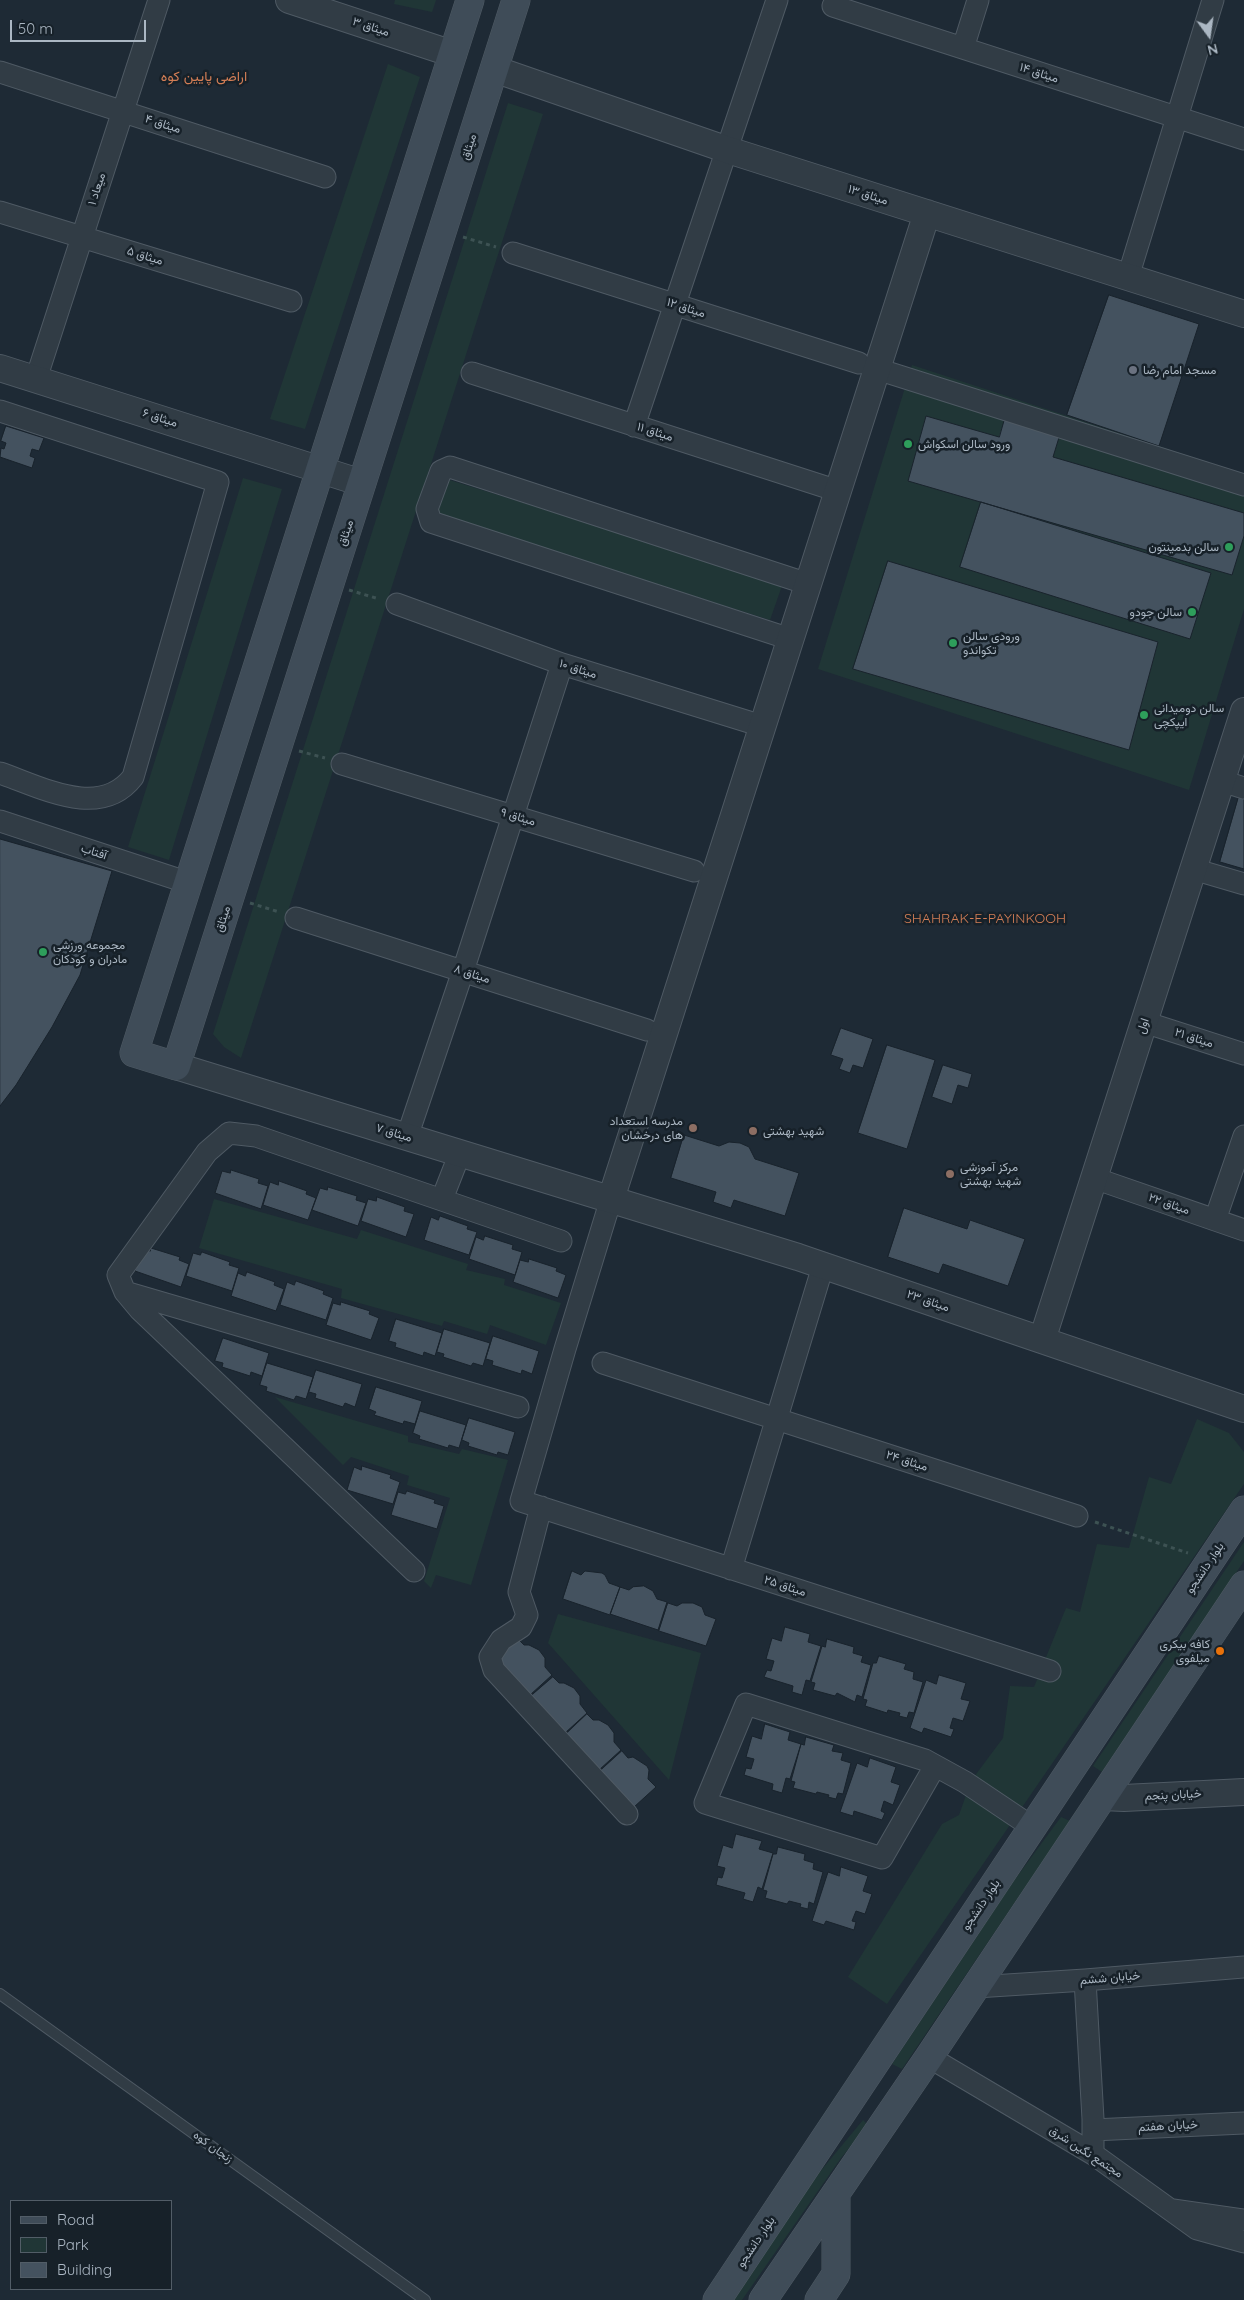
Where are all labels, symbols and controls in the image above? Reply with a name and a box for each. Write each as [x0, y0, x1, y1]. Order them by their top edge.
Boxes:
scale bar [12, 10, 149, 42]
north arrow [1184, 10, 1234, 60]
street label: میثاق ۳ [351, 14, 391, 40]
text: 50 m [18, 19, 53, 38]
text: N [1205, 40, 1220, 60]
street label: میثاق ۱۴ [1018, 60, 1060, 86]
district label: اراضی پایین کوه [161, 69, 247, 85]
street label: میثاق ۴ [143, 111, 183, 137]
street label: میثاق [458, 132, 480, 162]
street label: میعاد ۱ [85, 171, 109, 207]
street label: میثاق ۱۳ [846, 182, 890, 208]
street label: میثاق ۵ [125, 244, 165, 268]
street label: میثاق ۱۲ [665, 295, 707, 321]
place label: مسجد امام رضا [1143, 363, 1216, 377]
marker: مسجد امام رضا [1127, 364, 1139, 376]
street label: میثاق ۶ [141, 406, 179, 430]
street label: میثاق ۱۱ [635, 419, 675, 445]
place label: ورود سالن اسکواش [918, 437, 1010, 451]
marker: ورود سالن اسکواش [902, 438, 914, 450]
street label: میثاق [335, 518, 357, 548]
place label: سالن بدمینتون [1149, 540, 1219, 554]
marker: سالن بدمینتون [1223, 541, 1235, 553]
place label: سالن جودو [1130, 605, 1182, 619]
marker: سالن جودو [1186, 606, 1198, 618]
place label: ورودی سالن تکواندو [963, 629, 1020, 657]
marker: ورودی سالن تکواندو [947, 637, 959, 649]
street label: میثاق ۱۰ [557, 656, 599, 682]
place label: سالن دومیدانی ایپکچی [1154, 701, 1224, 729]
marker: سالن دومیدانی ایپکچی [1138, 709, 1150, 721]
street label: میثاق ۹ [499, 805, 537, 829]
street label: آفتاب [79, 841, 109, 863]
street label: میثاق [212, 904, 234, 934]
district label: SHAHRAK-E-PAYINKOOH [892, 911, 1078, 927]
place label: مجموعه ورزشی مادران و کودکان [53, 938, 127, 966]
marker: مجموعه ورزشی مادران و کودکان [37, 946, 49, 958]
street label: میثاق ۸ [452, 961, 492, 987]
street label: اول [1134, 1016, 1152, 1036]
street label: میثاق ۲۱ [1173, 1025, 1215, 1051]
place label: مدرسه استعداد های درخشان [610, 1114, 683, 1142]
street label: میثاق ۷ [374, 1121, 414, 1145]
marker: مدرسه استعداد های درخشان [687, 1122, 699, 1134]
place label: شهید بهشتی [763, 1124, 824, 1138]
marker: شهید بهشتی [747, 1125, 759, 1137]
place label: مرکز آموزشی شهید بهشتی [960, 1160, 1021, 1188]
marker: مرکز آموزشی شهید بهشتی [944, 1168, 956, 1180]
street label: میثاق ۲۲ [1147, 1190, 1191, 1218]
street label: میثاق ۲۳ [905, 1287, 951, 1315]
street label: میثاق ۲۴ [884, 1447, 930, 1475]
street label: بلوار دانشجو [1183, 1540, 1227, 1596]
street label: میثاق ۲۵ [762, 1572, 808, 1600]
place label: کافه بیکری میلفوی [1159, 1637, 1210, 1665]
marker: کافه بیکری میلفوی [1214, 1645, 1226, 1657]
street label: خیابان پنجم [1144, 1786, 1202, 1804]
street label: بلوار دانشجو [959, 1877, 1003, 1933]
street label: خیابان ششم [1079, 1968, 1141, 1988]
street label: خیابان هفتم [1138, 2117, 1198, 2135]
street label: مجتمع نگین شرق [1047, 2123, 1125, 2181]
street label: زنجان کوه [190, 2128, 236, 2166]
legend [10, 2200, 172, 2290]
text: Road [57, 2210, 94, 2229]
street label: بلوار دانشجو [734, 2214, 778, 2270]
text: Park [57, 2235, 89, 2254]
text: Building [57, 2260, 112, 2279]

